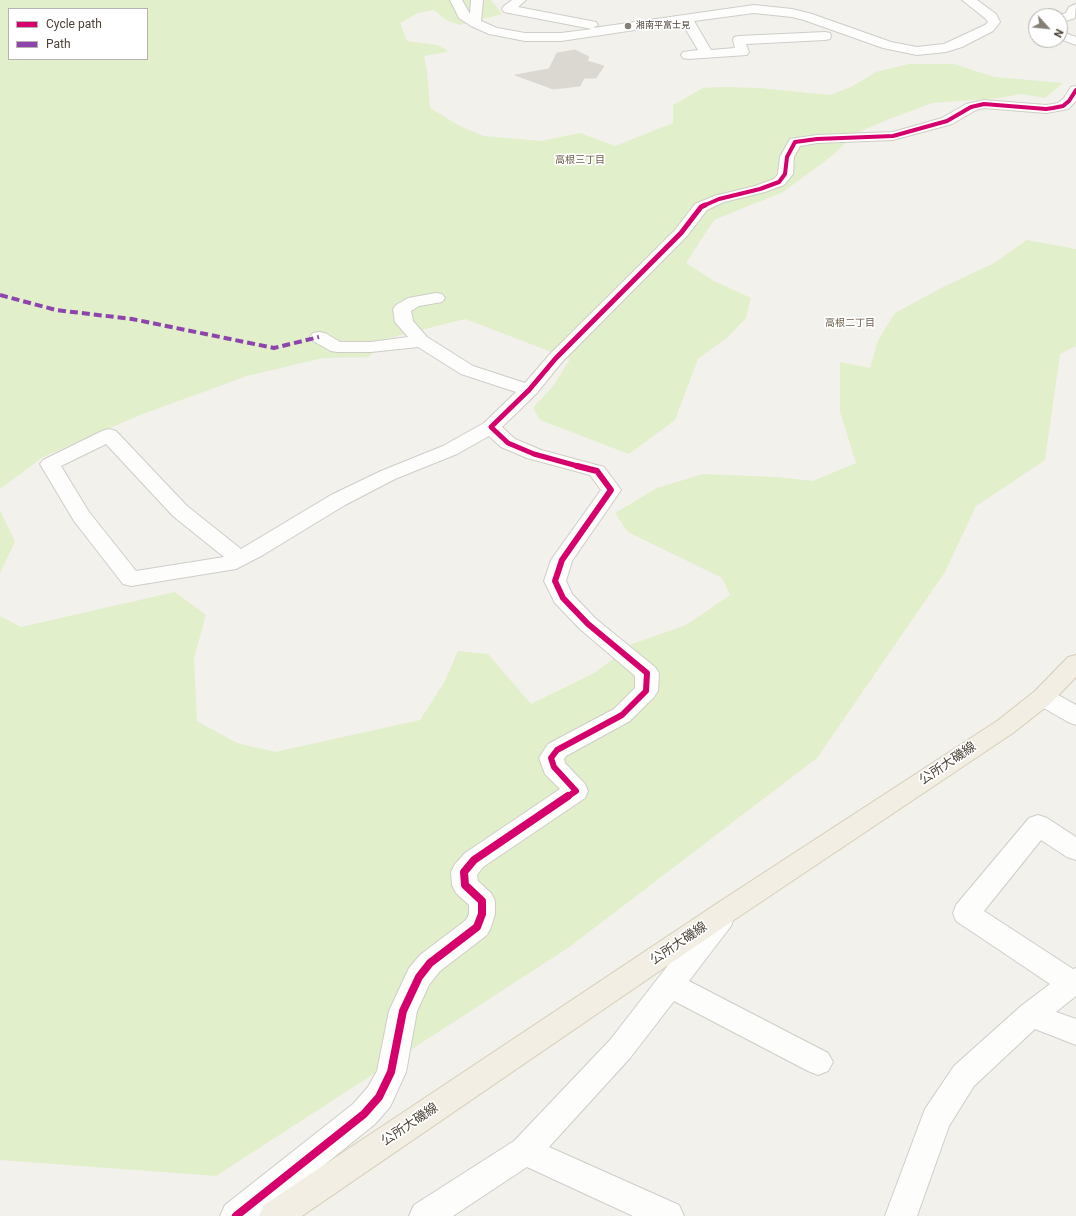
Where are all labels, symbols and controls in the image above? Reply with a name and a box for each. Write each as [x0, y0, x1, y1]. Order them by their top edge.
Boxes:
legend [8, 8, 148, 60]
north arrow [1028, 8, 1068, 48]
text: Cycle path [46, 17, 102, 31]
marker: 湘南平富士見 [623, 21, 633, 31]
place label: 湘南平富士見 [636, 21, 690, 31]
text: N [1051, 27, 1066, 40]
text: Path [46, 37, 71, 51]
district label: 高根三丁目 [555, 154, 605, 166]
district label: 高根二丁目 [825, 317, 875, 329]
street label: 公所大磯線 [917, 739, 979, 789]
street label: 公所大磯線 [648, 919, 710, 969]
street label: 公所大磯線 [379, 1100, 441, 1150]

